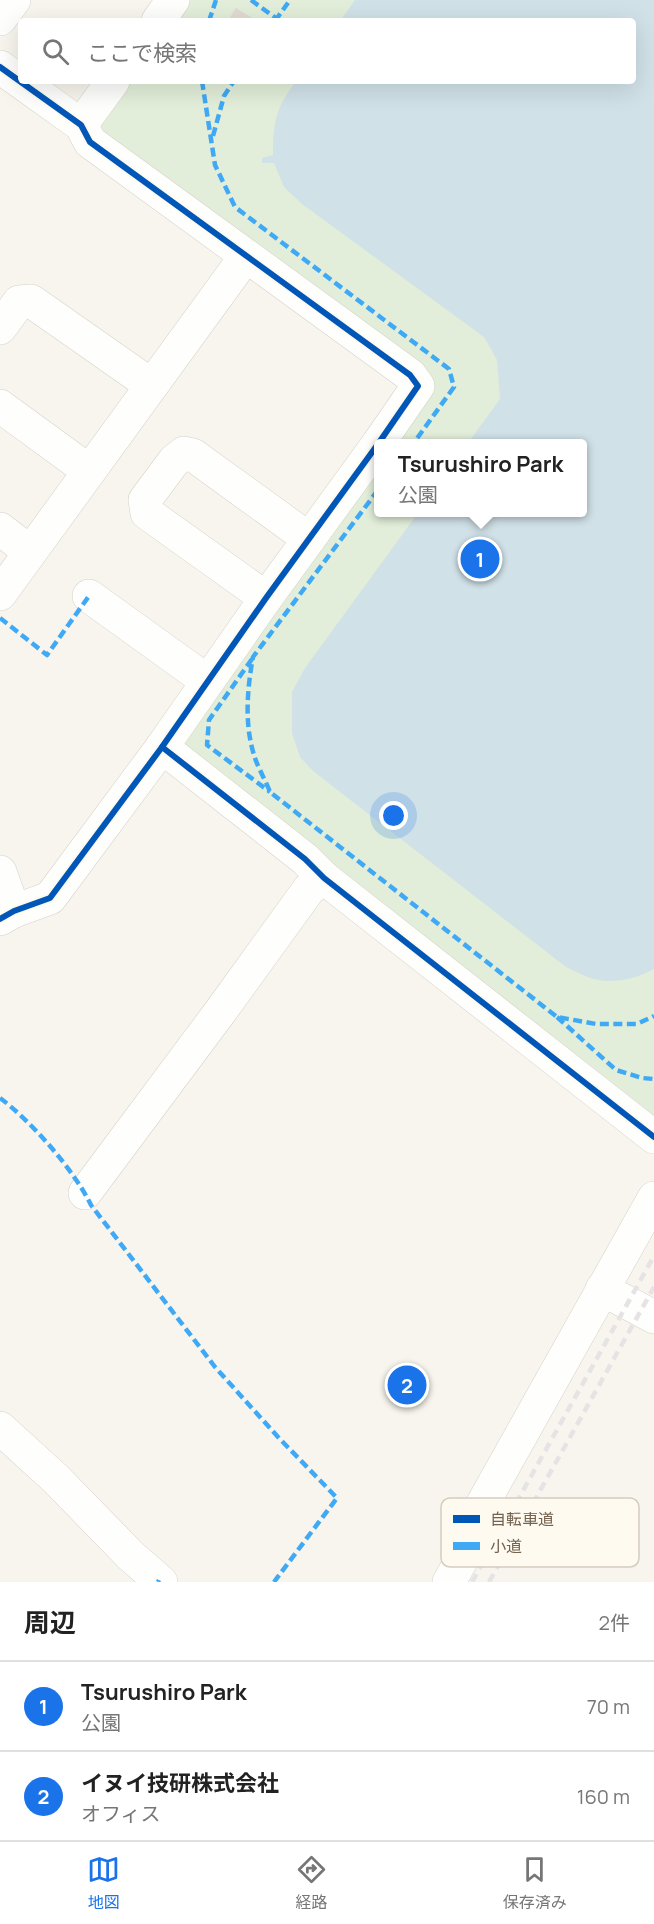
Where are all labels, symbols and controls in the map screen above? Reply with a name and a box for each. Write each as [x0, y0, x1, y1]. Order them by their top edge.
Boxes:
search box [18, 18, 636, 84]
icon: search [39, 35, 72, 68]
text: ここで検索 [87, 38, 197, 68]
popup [374, 439, 587, 517]
text: Tsurushiro Park [398, 449, 563, 479]
text: 公園 [398, 481, 438, 508]
pin: 1 [460, 536, 500, 582]
your location [379, 801, 408, 830]
pin: 2 [388, 1362, 426, 1408]
legend [441, 1498, 639, 1567]
text: 自転車道 [490, 1508, 554, 1530]
text: 小道 [490, 1535, 522, 1557]
text: 周辺 [24, 1604, 76, 1640]
text: 2件 [599, 1609, 630, 1636]
text: Tsurushiro Park [81, 1677, 247, 1707]
text: 1 [39, 1693, 48, 1720]
text: 70 m [587, 1693, 630, 1720]
text: 公園 [81, 1709, 121, 1736]
text: イヌイ技研株式会社 [81, 1768, 279, 1798]
text: 2 [38, 1783, 49, 1810]
text: 160 m [577, 1783, 630, 1810]
text: オフィス [81, 1800, 161, 1827]
tab: 地図 [87, 1853, 120, 1913]
tab: 経路 [295, 1853, 328, 1913]
tab: 保存済み [503, 1853, 567, 1913]

